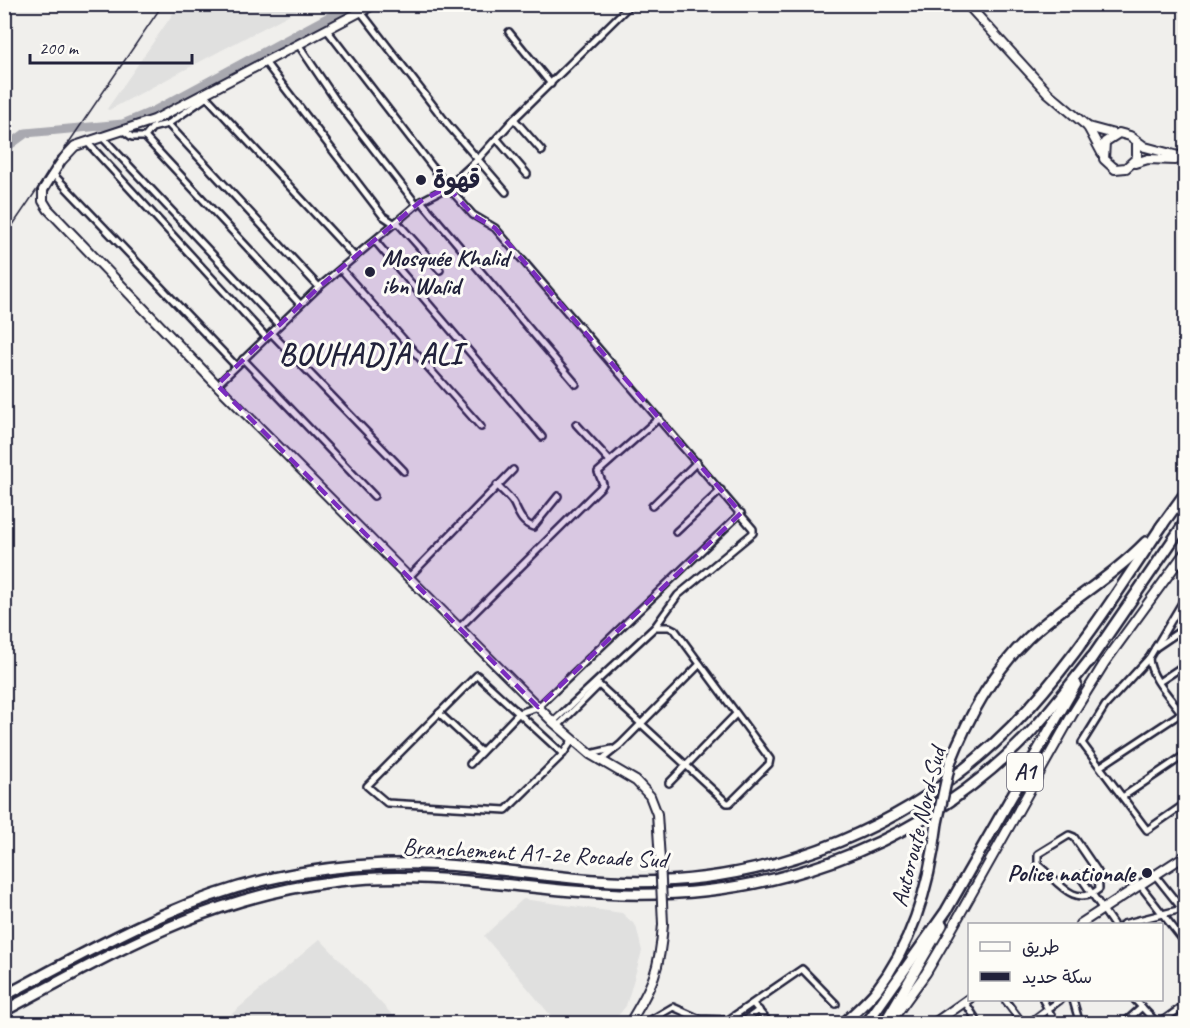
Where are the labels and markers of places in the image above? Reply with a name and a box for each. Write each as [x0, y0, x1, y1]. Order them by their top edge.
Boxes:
place label: قهوة [433, 165, 480, 196]
marker: قهوة [414, 173, 428, 187]
place label: Mosquée Khalid ibn Walid [382, 243, 513, 301]
marker: Mosquée Khalid ibn Walid [363, 265, 377, 279]
place label: Police nationale [1007, 858, 1137, 888]
marker: Police nationale [1140, 866, 1154, 880]

